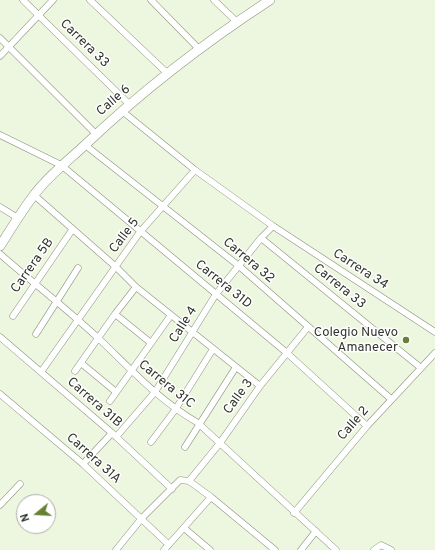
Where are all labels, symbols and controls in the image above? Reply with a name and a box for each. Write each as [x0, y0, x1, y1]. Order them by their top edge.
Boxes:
street label: Carrera 33 [56, 17, 112, 71]
street label: Calle 6 [94, 82, 134, 120]
street label: Calle 5 [107, 215, 143, 257]
street label: Carrera 5B [8, 235, 58, 297]
street label: Carrera 32 [219, 235, 277, 287]
street label: Carrera 34 [329, 246, 391, 294]
street label: Carrera 31D [192, 257, 254, 313]
street label: Carrera 33 [310, 261, 368, 313]
street label: Calle 4 [167, 304, 201, 346]
place label: Colegio Nuevo Amanecer [314, 325, 398, 356]
marker: Colegio Nuevo Amanecer [401, 335, 411, 345]
street label: Carrera 31C [135, 358, 197, 412]
street label: Carrera 31B [63, 375, 125, 431]
street label: Calle 3 [221, 376, 257, 418]
street label: Calle 2 [335, 404, 373, 444]
street label: Carrera 31A [62, 430, 124, 488]
north arrow [16, 494, 56, 534]
text: N [18, 511, 33, 523]

